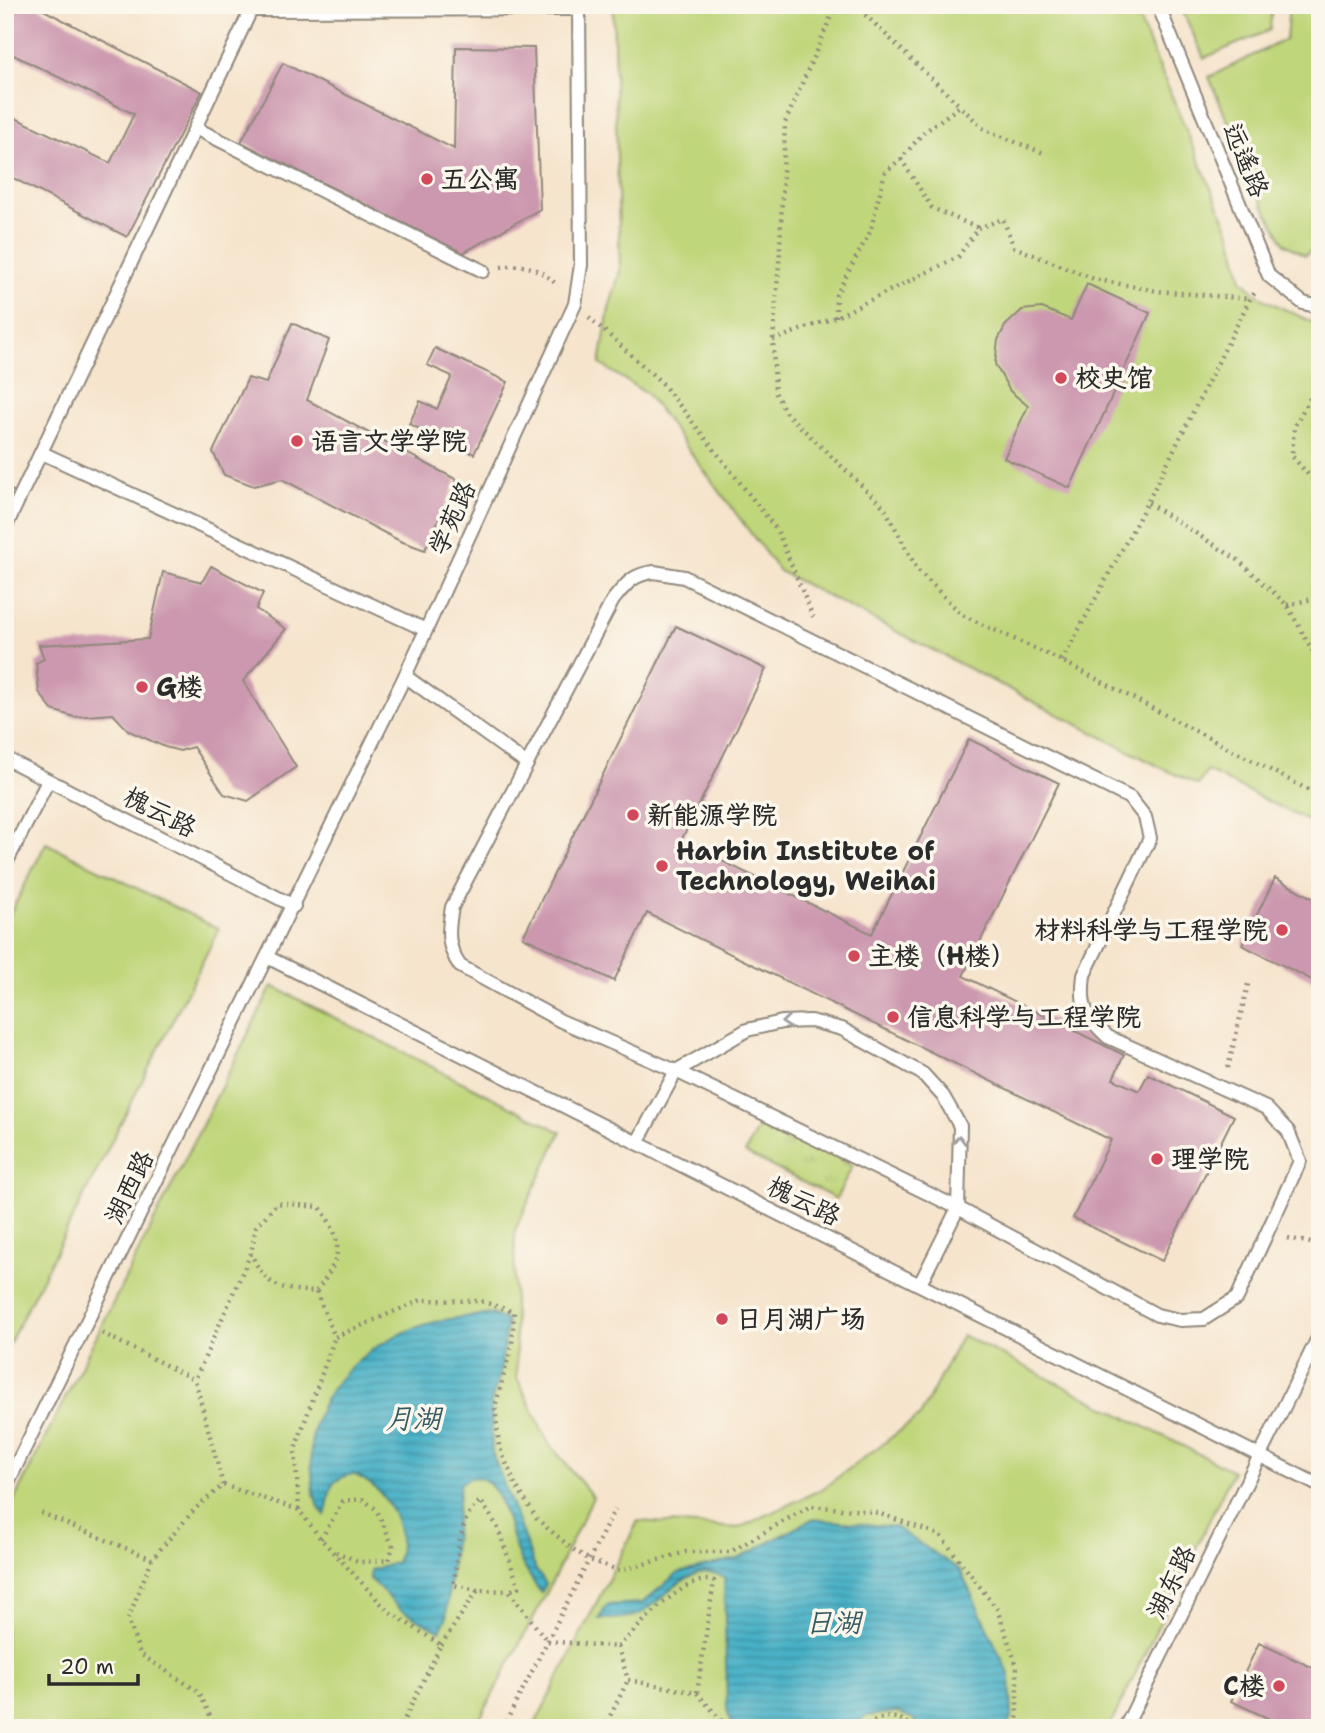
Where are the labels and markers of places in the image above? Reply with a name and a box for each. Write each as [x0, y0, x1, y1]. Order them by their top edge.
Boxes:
place label: 五公寓 [441, 161, 519, 196]
marker: 五公寓 [419, 171, 435, 187]
place label: 校史馆 [1075, 360, 1153, 395]
marker: 校史馆 [1053, 370, 1069, 386]
place label: 语言文学学院 [311, 423, 467, 458]
marker: 语言文学学院 [289, 433, 305, 449]
place label: G楼 [156, 669, 203, 704]
marker: G楼 [134, 679, 150, 695]
place label: 新能源学院 [647, 797, 777, 832]
marker: 新能源学院 [625, 807, 641, 823]
place label: Harbin Institute of Technology, Weihai [676, 833, 936, 898]
marker: Harbin Institute of Technology, Weihai [654, 858, 670, 874]
place label: 材料科学与工程学院 [1034, 912, 1268, 947]
marker: 材料科学与工程学院 [1274, 922, 1290, 938]
place label: 主楼（H楼） [868, 938, 1017, 973]
marker: 主楼（H楼） [846, 948, 862, 964]
place label: 信息科学与工程学院 [907, 999, 1141, 1034]
marker: 信息科学与工程学院 [885, 1009, 901, 1025]
place label: 理学院 [1171, 1141, 1249, 1176]
marker: 理学院 [1149, 1151, 1165, 1167]
place label: 日月湖广场 [736, 1301, 866, 1336]
marker: 日月湖广场 [714, 1311, 730, 1327]
place label: C楼 [1223, 1668, 1265, 1703]
marker: C楼 [1271, 1678, 1287, 1694]

